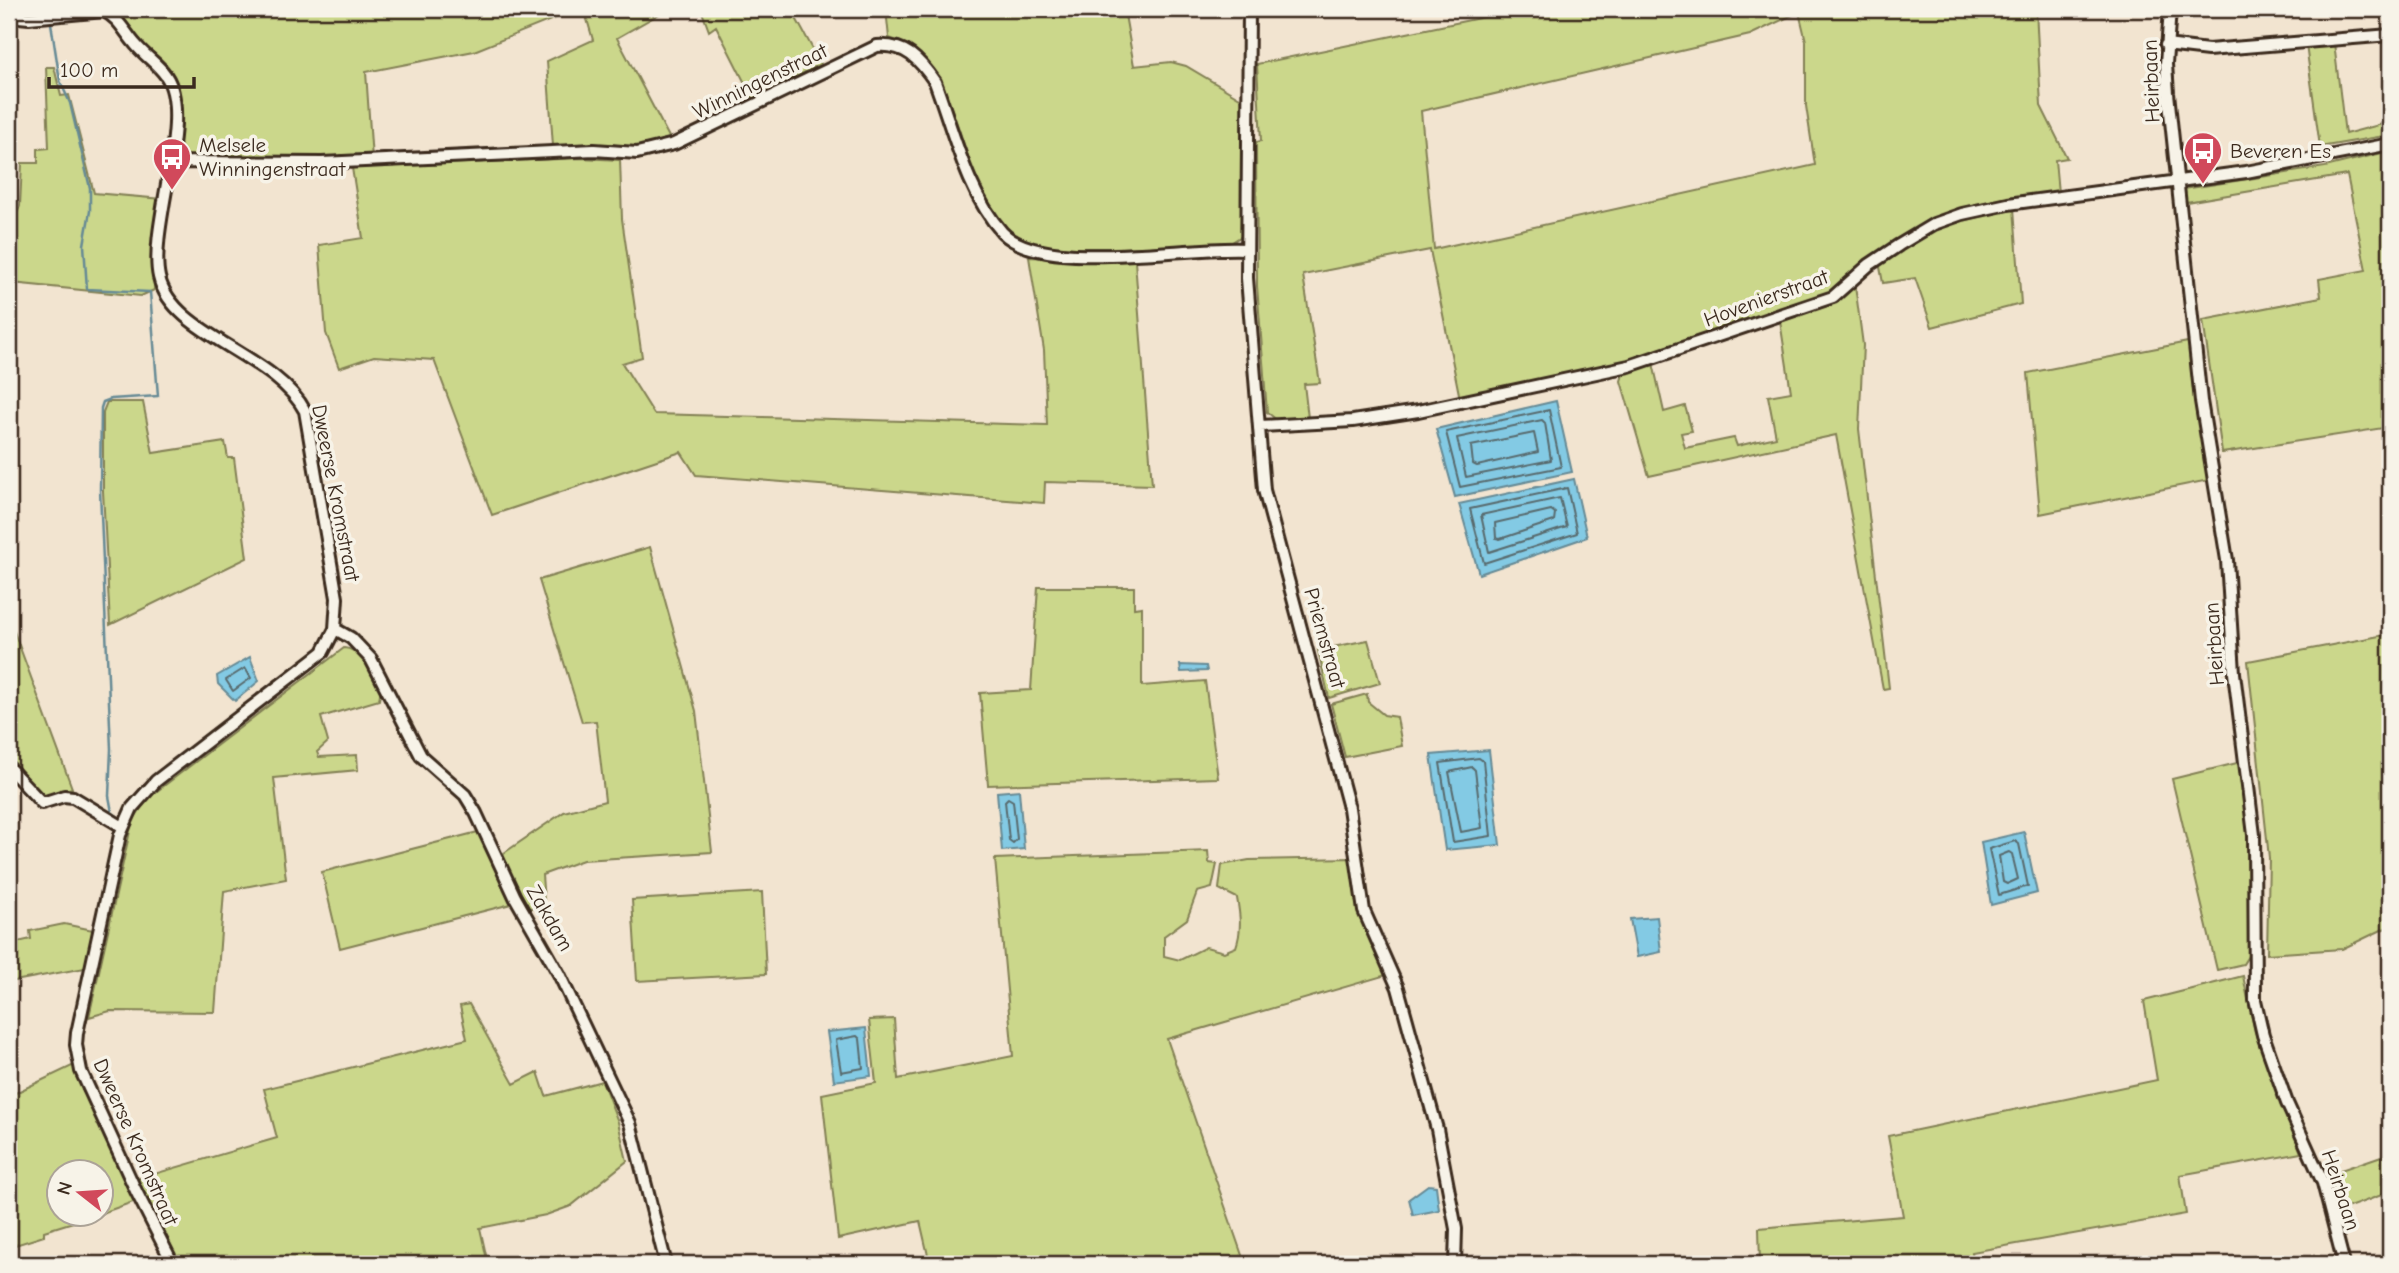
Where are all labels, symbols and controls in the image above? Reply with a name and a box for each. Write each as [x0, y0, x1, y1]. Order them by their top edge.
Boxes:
street label: Winningenstraat [689, 38, 832, 124]
street label: Heirbaan [2138, 39, 2164, 123]
scale bar [49, 46, 194, 90]
text: 100 m [60, 58, 118, 82]
bus stop icon: Beveren Es [2182, 130, 2224, 185]
place label: Melsele Winningenstraat [199, 133, 346, 181]
bus stop icon: Melsele Winningenstraat [151, 136, 193, 191]
place label: Beveren Es [2230, 139, 2331, 163]
street label: Hovenierstraat [1701, 264, 1832, 332]
street label: Dweerse Kromstraat [307, 403, 365, 584]
street label: Priemstraat [1299, 585, 1351, 692]
street label: Heirbaan [2199, 602, 2229, 686]
street label: Zakdam [522, 881, 578, 955]
street label: Dweerse Kromstraat [89, 1055, 184, 1230]
street label: Heirbaan [2317, 1147, 2365, 1233]
north arrow [46, 1158, 116, 1228]
text: N [52, 1179, 77, 1197]

